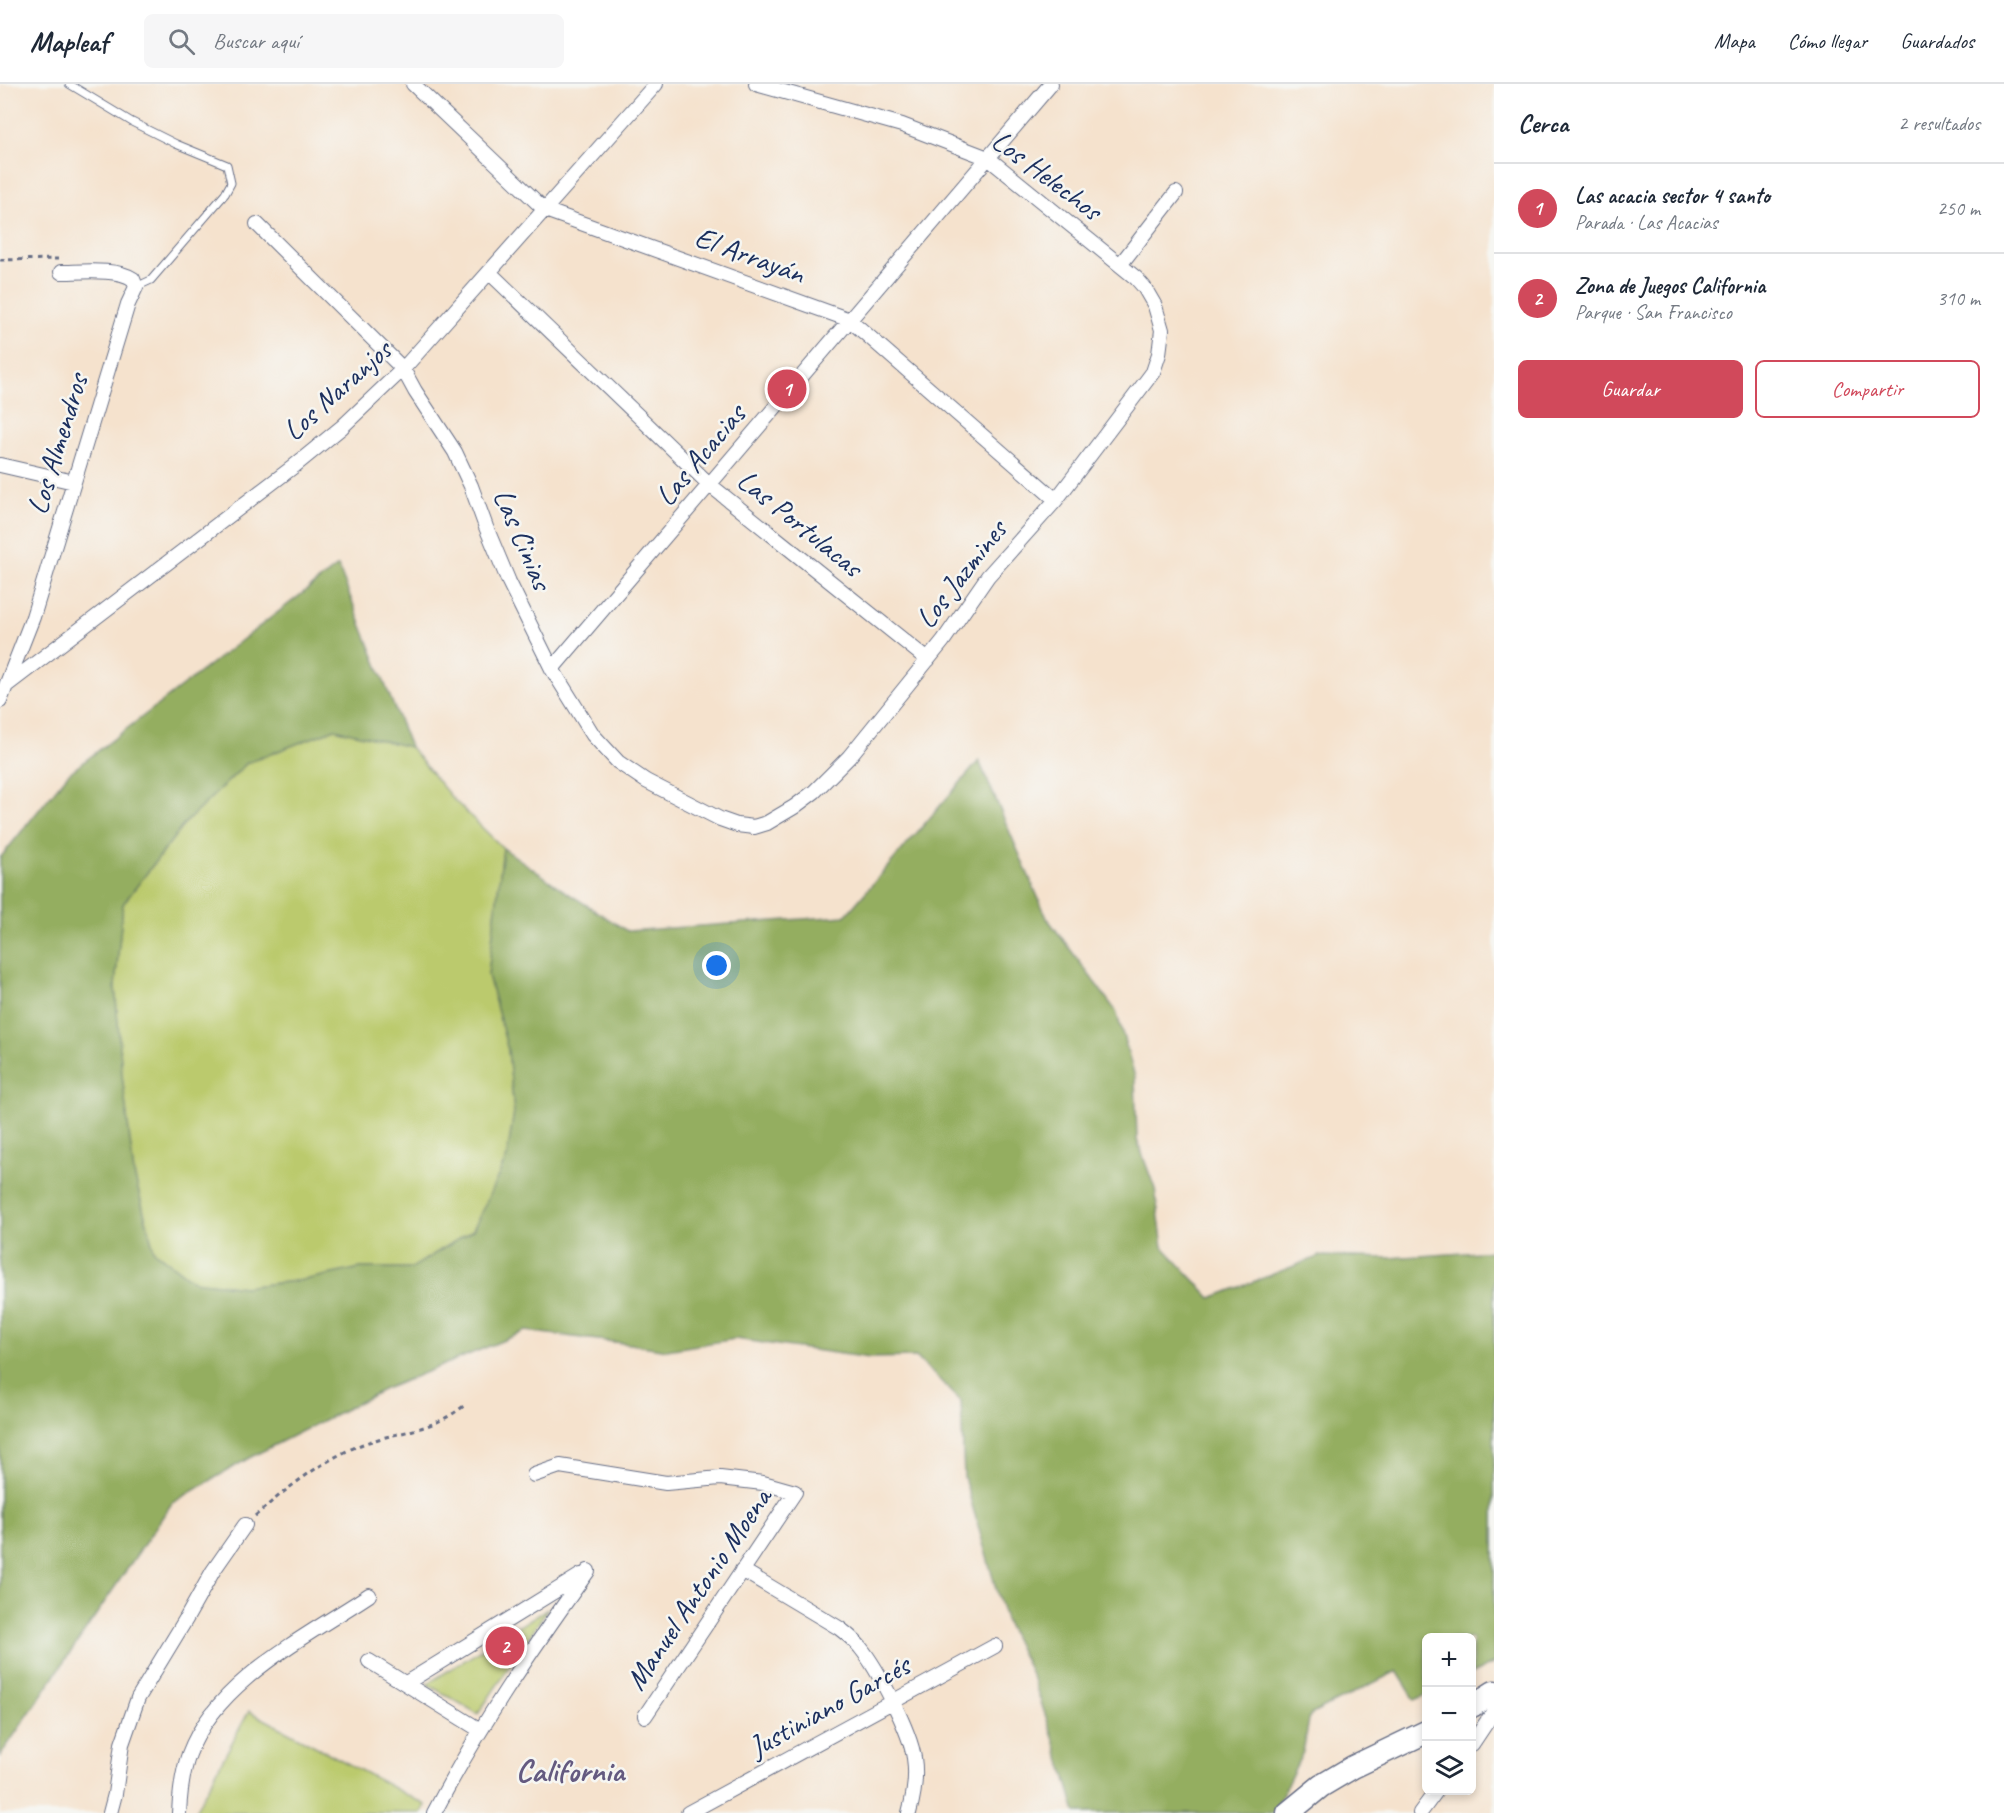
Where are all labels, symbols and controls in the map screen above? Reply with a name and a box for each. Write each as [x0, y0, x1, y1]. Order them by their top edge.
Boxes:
search box [144, 14, 564, 68]
text: Mapleaf [30, 24, 108, 59]
icon: search [165, 25, 198, 58]
text: Buscar aquí [213, 27, 299, 55]
text: Mapa [1714, 28, 1755, 54]
text: Cómo llegar [1788, 28, 1867, 54]
text: Guardados [1900, 28, 1974, 54]
text: Cerca [1518, 107, 1568, 140]
text: 2 resultados [1898, 111, 1980, 136]
street label: Los Helechos [984, 121, 1112, 230]
text: Las acacia sector 4 santo [1575, 182, 1770, 210]
text: 1 [1533, 196, 1542, 221]
text: 250 m [1937, 196, 1980, 221]
text: Parada · Las Acacias [1575, 210, 1718, 235]
street label: El Arrayán [690, 218, 812, 293]
text: Zona de Juegos California [1575, 272, 1765, 300]
text: 2 [1533, 286, 1542, 311]
text: 310 m [1937, 286, 1980, 311]
text: Parque · San Francisco [1575, 300, 1732, 325]
street label: Los Naranjos [275, 329, 401, 449]
button: Guardar [1518, 360, 1743, 418]
button: Compartir [1755, 360, 1980, 418]
pin: 1 [768, 366, 806, 412]
street label: Los Almendros [18, 367, 97, 519]
street label: Las Acacias [647, 394, 755, 514]
street label: Las Portulacas [730, 461, 873, 587]
street label: Las Cinias [485, 483, 562, 598]
street label: Los Jazmines [907, 510, 1017, 636]
your location [702, 951, 731, 980]
street label: Manuel Antonio Moena [616, 1479, 781, 1697]
pin: 2 [486, 1624, 524, 1668]
map controls [1422, 1633, 1476, 1795]
button: + [1422, 1633, 1476, 1687]
street label: Justiniano Garcés [740, 1645, 918, 1767]
button: − [1422, 1687, 1476, 1741]
button: layers [1422, 1741, 1476, 1795]
district label: California [516, 1750, 627, 1791]

